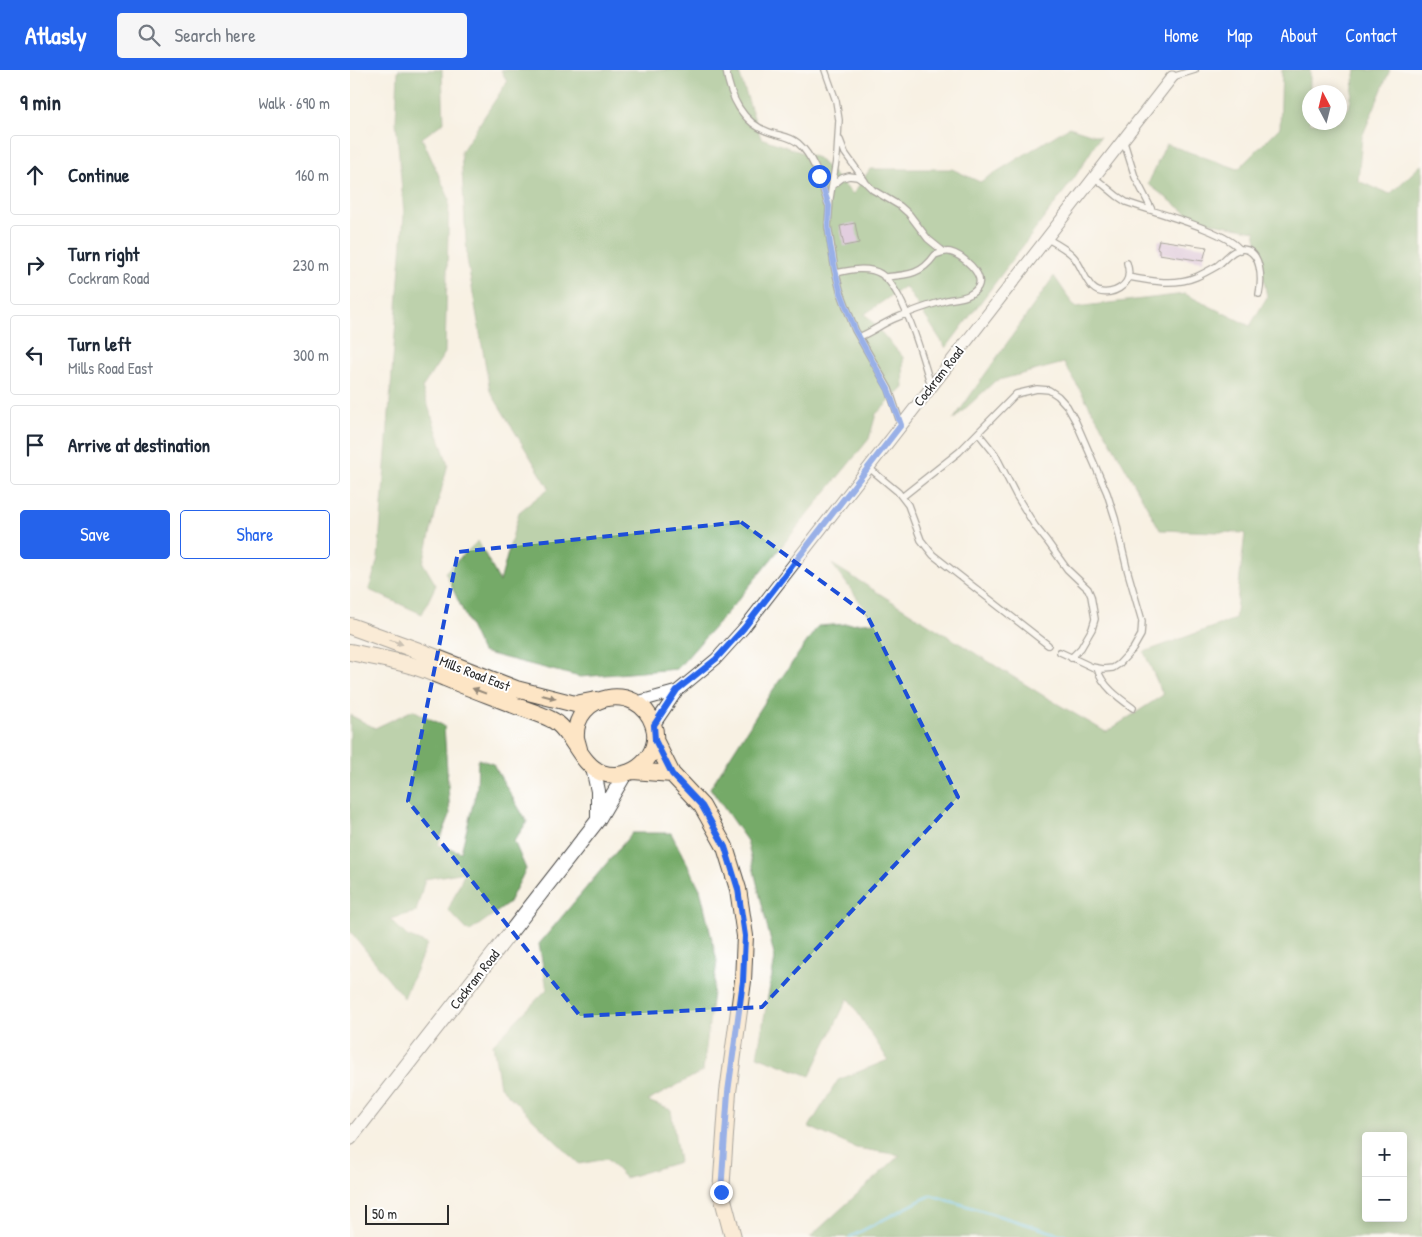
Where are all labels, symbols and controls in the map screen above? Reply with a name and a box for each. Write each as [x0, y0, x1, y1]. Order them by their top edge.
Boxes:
search box [117, 13, 467, 58]
text: Atlasly [25, 19, 87, 51]
icon: search [135, 21, 163, 49]
text: Search here [175, 22, 256, 48]
text: Home [1164, 23, 1199, 48]
text: Map [1227, 23, 1252, 48]
text: About [1280, 23, 1317, 48]
text: Contact [1345, 23, 1397, 48]
north arrow [1302, 85, 1347, 130]
text: 9 min [20, 88, 61, 117]
text: Walk · 690 m [258, 92, 330, 114]
icon: ahead [21, 161, 49, 189]
text: Continue [68, 162, 129, 188]
text: 160 m [295, 164, 329, 186]
route start [808, 165, 831, 188]
text: Turn right [68, 241, 139, 267]
icon: right [21, 251, 49, 279]
text: 230 m [293, 254, 329, 276]
text: Cockram Road [68, 267, 149, 289]
text: Turn left [68, 331, 131, 357]
icon: left [21, 341, 49, 369]
street label: Cockram Road [909, 342, 968, 410]
text: 300 m [293, 344, 329, 366]
text: Mills Road East [68, 357, 153, 379]
icon: arrive [21, 431, 49, 459]
text: Arrive at destination [68, 432, 210, 458]
button: Save [20, 510, 170, 559]
button: Share [180, 510, 330, 559]
one-way arrow [389, 638, 404, 646]
street label: Mills Road East [437, 651, 513, 695]
one-way arrow [471, 687, 486, 694]
one-way arrow [541, 694, 556, 702]
street label: Cockram Road [445, 945, 504, 1013]
map controls [1362, 1132, 1407, 1222]
button: + [1362, 1132, 1407, 1177]
button: − [1362, 1177, 1407, 1222]
route end [710, 1181, 733, 1204]
scale bar [365, 1202, 449, 1225]
text: 50 m [372, 1204, 397, 1223]

